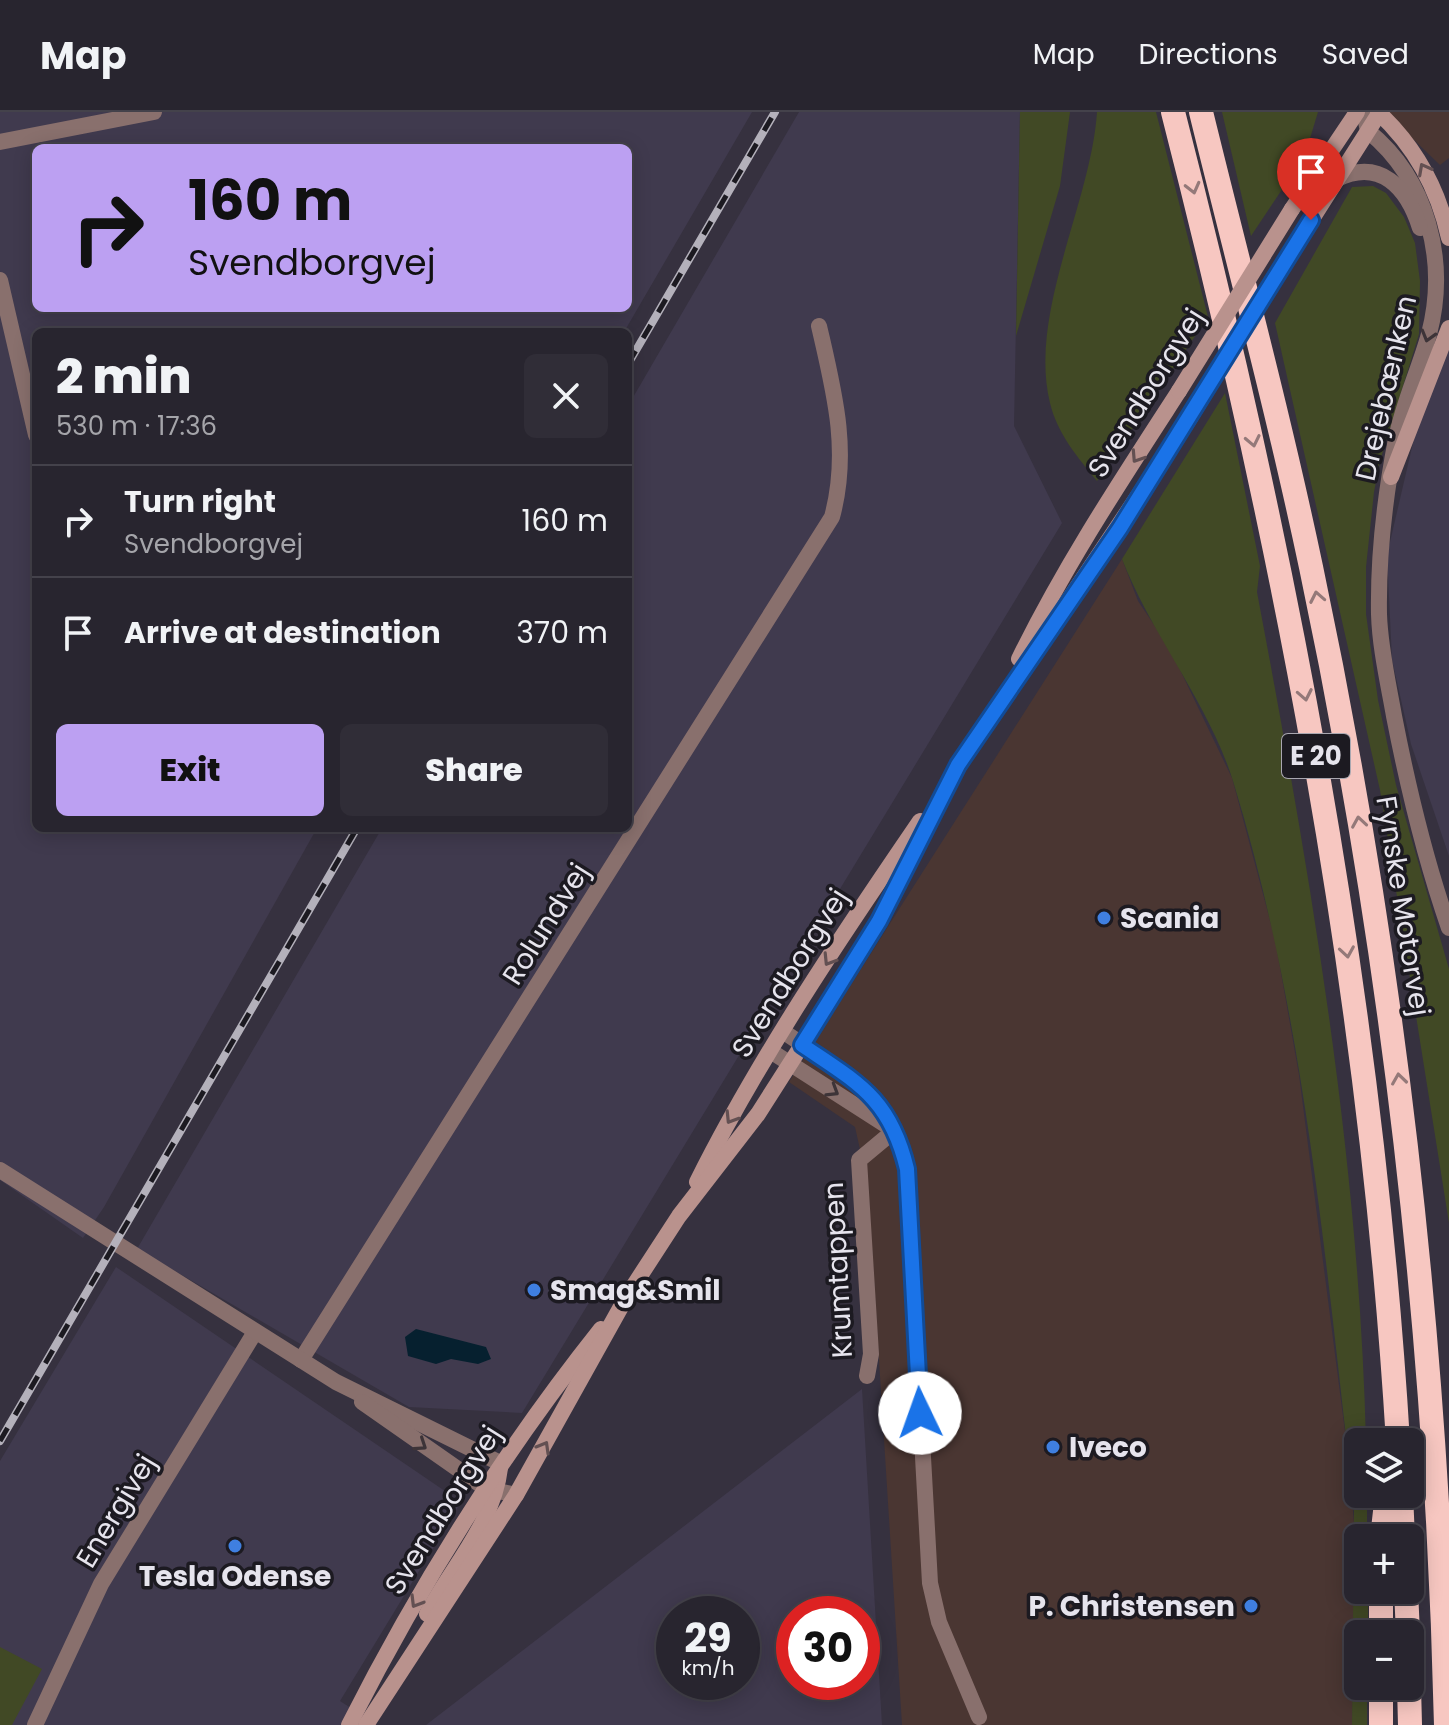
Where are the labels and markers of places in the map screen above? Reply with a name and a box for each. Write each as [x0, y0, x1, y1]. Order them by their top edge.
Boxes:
pin [1277, 138, 1345, 220]
place label: Scania [1120, 899, 1219, 938]
marker: Scania [1095, 909, 1113, 927]
place label: Smag&Smil [550, 1271, 721, 1310]
marker: Smag&Smil [525, 1281, 543, 1299]
place label: Iveco [1069, 1428, 1147, 1467]
marker: Iveco [1044, 1438, 1062, 1456]
marker: Tesla Odense [226, 1537, 244, 1555]
place label: Tesla Odense [139, 1557, 331, 1596]
place label: P. Christensen [1028, 1587, 1235, 1626]
marker: P. Christensen [1242, 1597, 1260, 1615]

